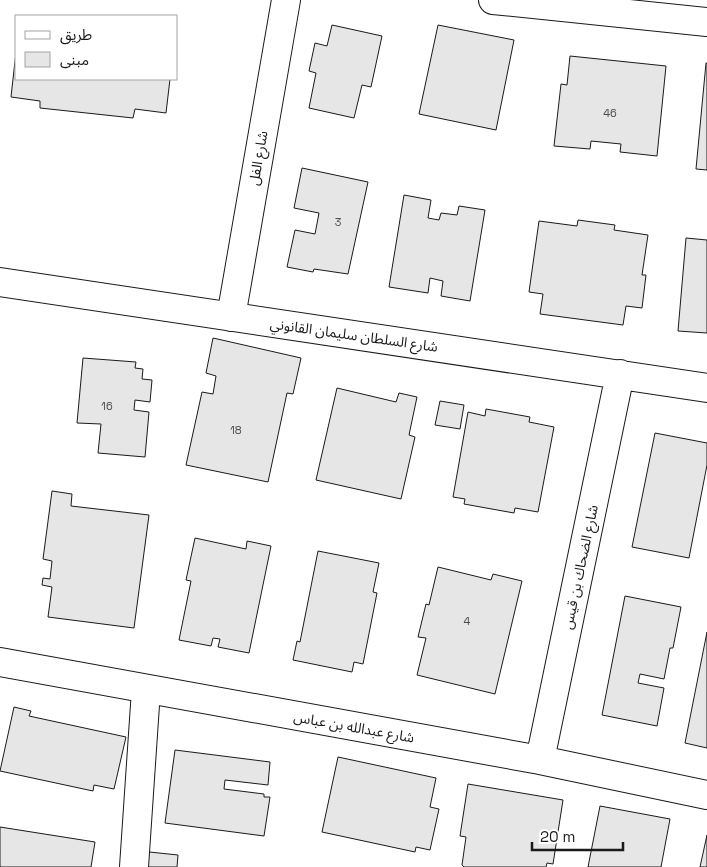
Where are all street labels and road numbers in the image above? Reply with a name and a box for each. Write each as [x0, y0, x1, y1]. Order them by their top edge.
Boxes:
street label: شارع الفل [244, 129, 274, 187]
street label: شارع السلطان سليمان القانوني [269, 314, 439, 358]
street label: شارع الضحاك بن قيس [558, 503, 604, 631]
street label: شارع عبدالله بن عباس [292, 708, 416, 748]

